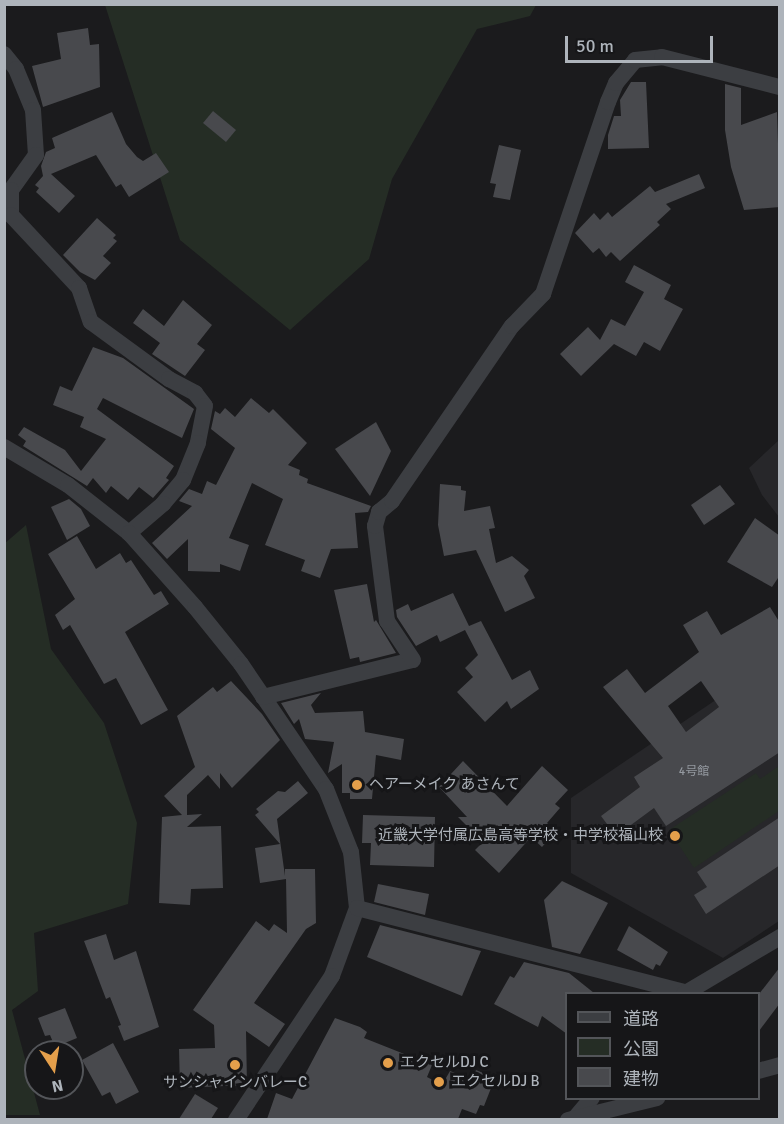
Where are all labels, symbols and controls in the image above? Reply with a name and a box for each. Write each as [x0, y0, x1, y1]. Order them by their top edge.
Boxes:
scale bar [568, 24, 716, 62]
text: 50 m [576, 35, 614, 57]
house number: 4号館 [679, 765, 709, 779]
place label: ヘアーメイク あさんて [369, 776, 521, 794]
marker: ヘアーメイク あさんて [350, 778, 364, 792]
place label: 近畿大学付属広島高等学校・中学校福山校 [378, 827, 663, 845]
marker: 近畿大学付属広島高等学校・中学校福山校 [668, 829, 682, 843]
legend [565, 992, 760, 1100]
text: 道路 [623, 1008, 659, 1030]
text: 公園 [623, 1038, 659, 1060]
north arrow [24, 1040, 84, 1100]
place label: エクセルDJ C [400, 1054, 488, 1072]
marker: エクセルDJ C [381, 1056, 395, 1070]
marker: サンシャインバレーC [228, 1058, 242, 1072]
text: 建物 [623, 1068, 659, 1090]
place label: エクセルDJ B [451, 1073, 540, 1091]
place label: サンシャインバレーC [163, 1074, 307, 1092]
text: N [50, 1075, 65, 1097]
marker: エクセルDJ B [432, 1075, 446, 1089]

